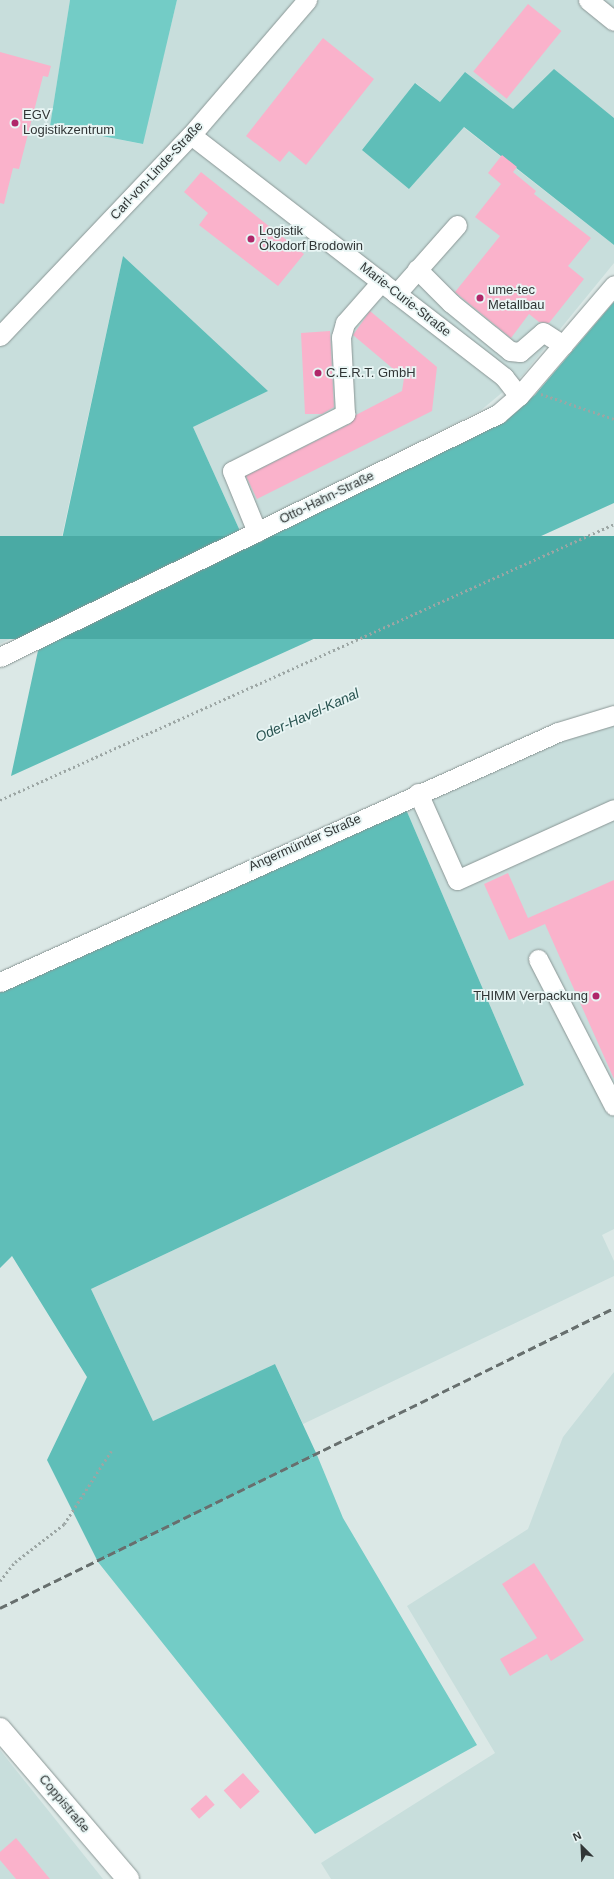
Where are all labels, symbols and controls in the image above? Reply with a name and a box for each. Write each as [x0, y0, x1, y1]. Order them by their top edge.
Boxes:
place label: EGV Logistikzentrum [23, 108, 114, 139]
marker: EGV Logistikzentrum [10, 118, 20, 128]
street label: Carl-von-Linde-Straße [107, 119, 207, 223]
place label: Logistik Ökodorf Brodowin [259, 224, 363, 255]
marker: Logistik Ökodorf Brodowin [246, 234, 256, 244]
street label: Marie-Curie-Straße [356, 260, 454, 340]
place label: ume-tec Metallbau [488, 283, 544, 314]
marker: ume-tec Metallbau [475, 293, 485, 303]
place label: C.E.R.T. GmbH [326, 365, 416, 381]
marker: C.E.R.T. GmbH [313, 368, 323, 378]
street label: Otto-Hahn-Straße [277, 468, 377, 528]
water label: Oder-Havel-Kanal [253, 685, 361, 745]
street label: Angermünder Straße [246, 811, 364, 875]
place label: THIMM Verpackung [473, 988, 588, 1004]
marker: THIMM Verpackung [591, 991, 601, 1001]
street label: Coppistraße [35, 1772, 93, 1836]
north arrow [562, 1827, 602, 1867]
text: N [571, 1829, 583, 1843]

